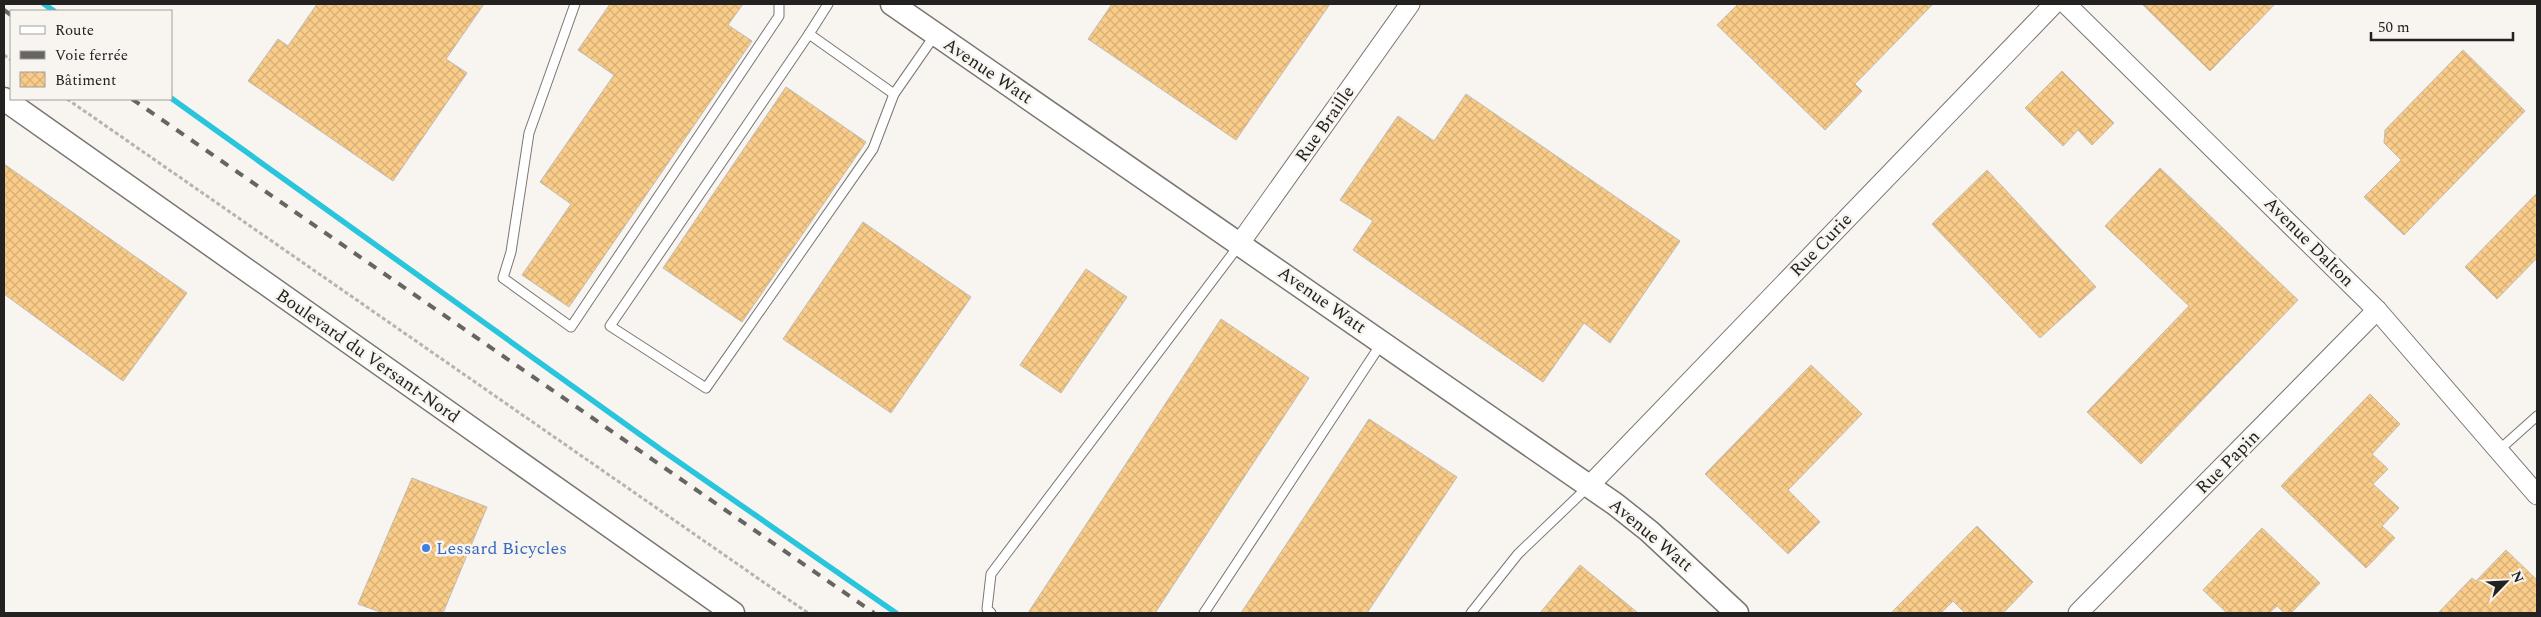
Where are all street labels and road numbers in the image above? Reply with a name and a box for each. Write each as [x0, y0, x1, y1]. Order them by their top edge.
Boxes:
street label: Avenue Watt [938, 31, 1038, 111]
street label: Rue Braille [1289, 80, 1361, 168]
street label: Avenue Dalton [2258, 191, 2360, 293]
street label: Rue Curie [1784, 207, 1858, 283]
street label: Avenue Watt [1272, 259, 1372, 341]
street label: Boulevard du Versant-Nord [271, 282, 465, 430]
street label: Rue Papin [2190, 424, 2266, 500]
street label: Avenue Watt [1603, 492, 1699, 578]

